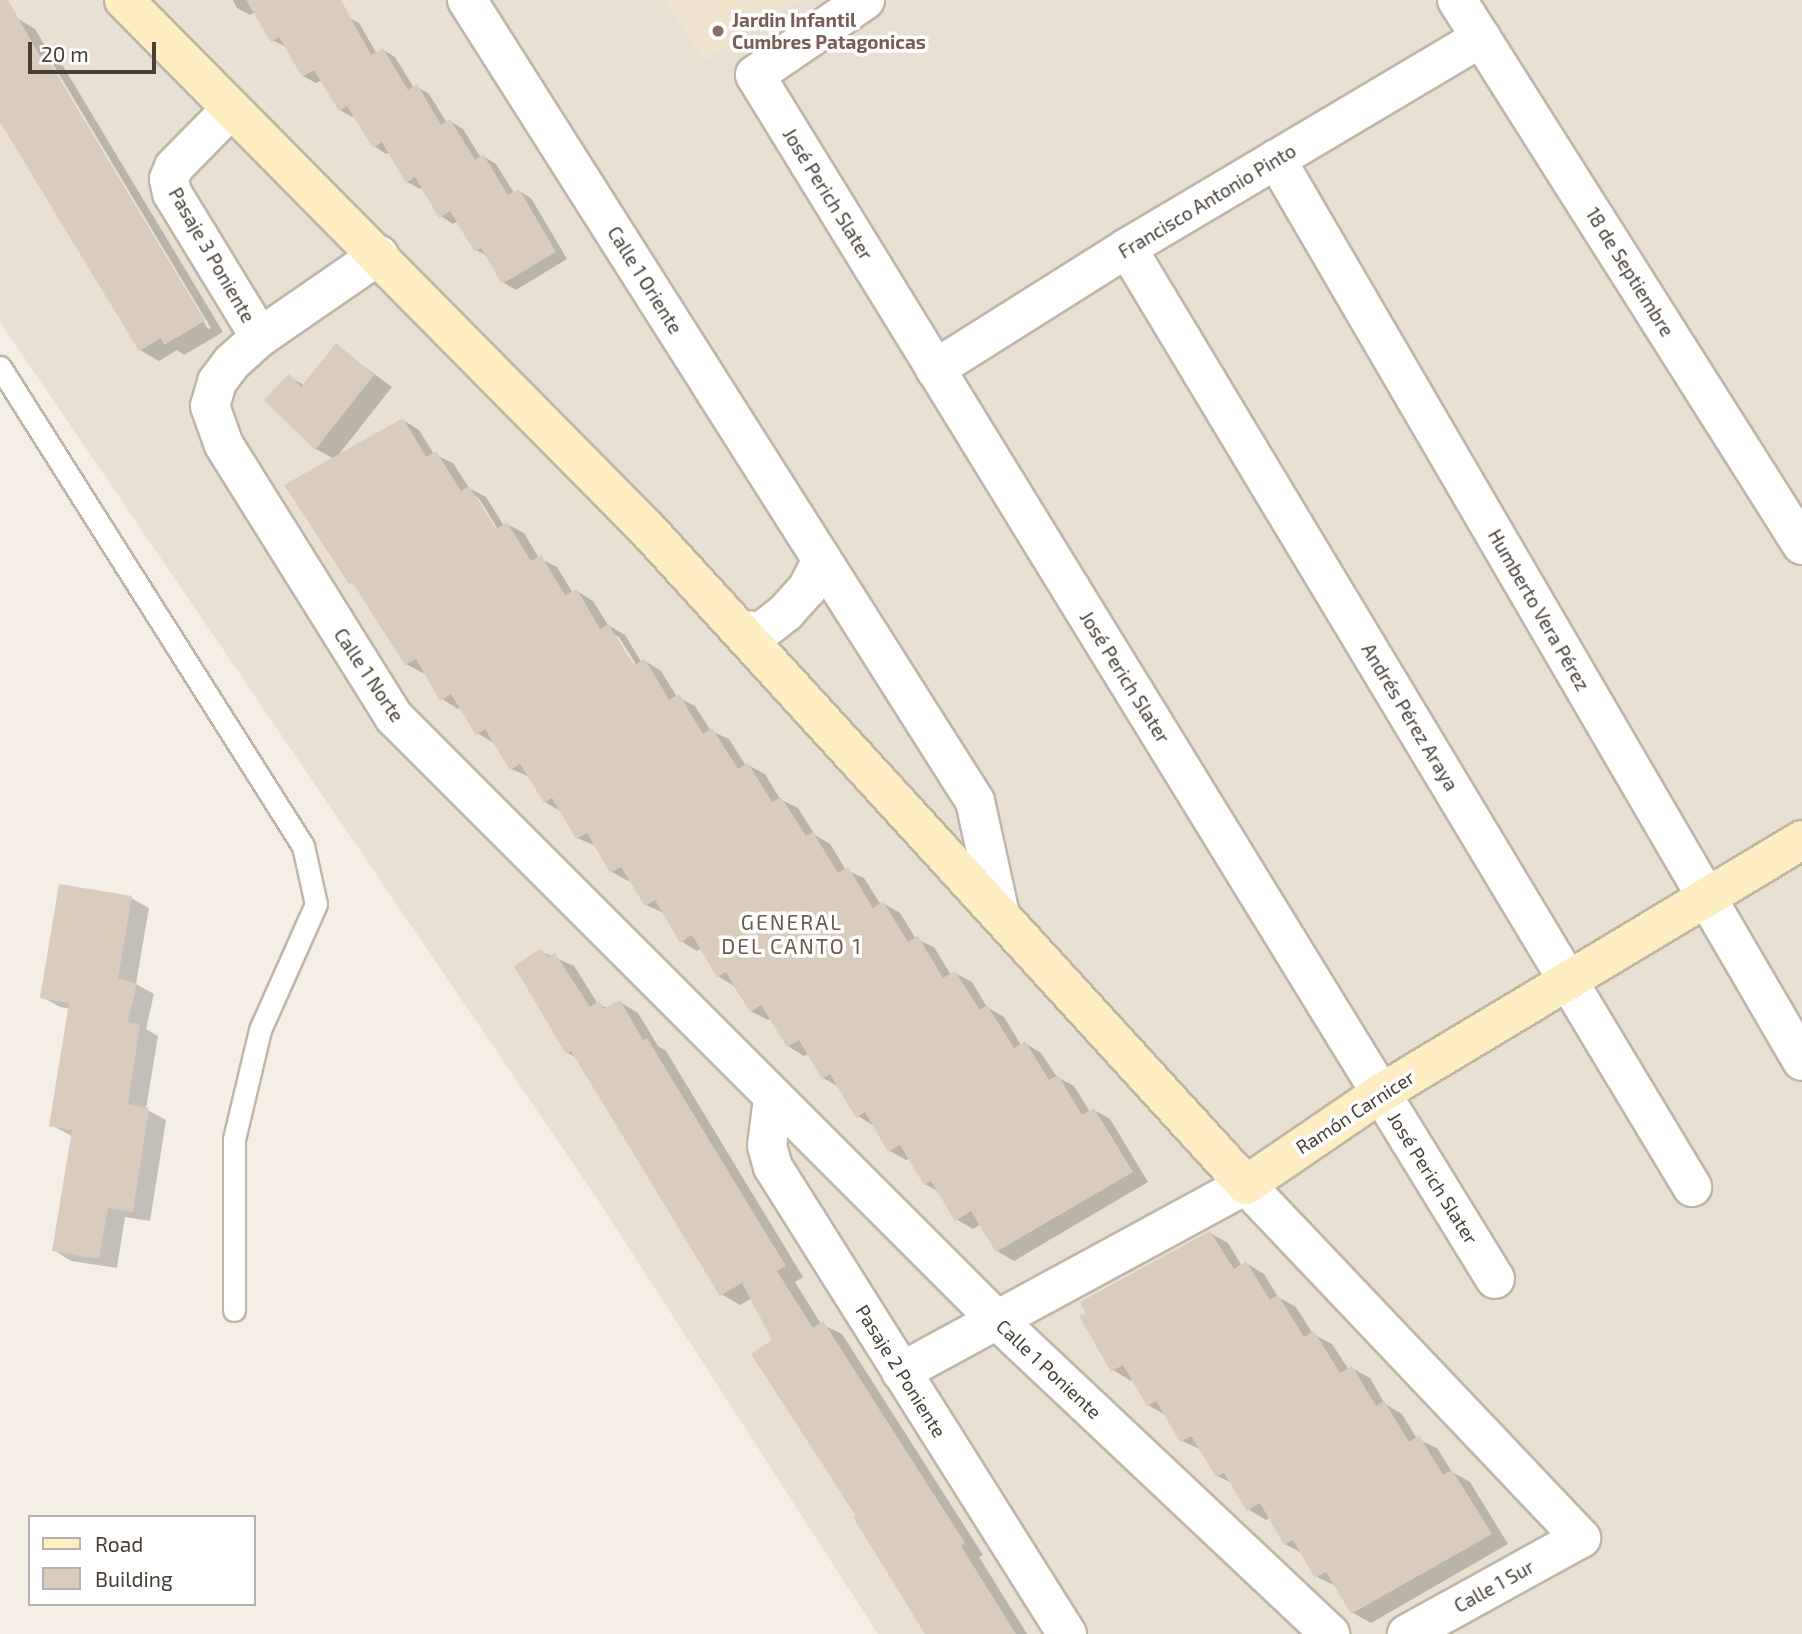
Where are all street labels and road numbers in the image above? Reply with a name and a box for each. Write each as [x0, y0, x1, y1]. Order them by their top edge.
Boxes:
street label: José Perich Slater [778, 124, 878, 264]
street label: Francisco Antonio Pinto [1114, 139, 1300, 263]
street label: Pasaje 3 Poniente [164, 183, 260, 327]
street label: 18 de Septiembre [1581, 203, 1679, 341]
street label: Calle 1 Oriente [603, 222, 687, 338]
street label: Humberto Vera Pérez [1483, 525, 1595, 695]
street label: José Perich Slater [1075, 607, 1175, 747]
street label: Calle 1 Norte [329, 624, 409, 726]
street label: Andrés Pérez Araya [1357, 639, 1463, 795]
street label: Ramón Carnicer [1292, 1065, 1418, 1159]
street label: José Perich Slater [1383, 1108, 1483, 1248]
street label: Pasaje 2 Poniente [851, 1300, 951, 1442]
street label: Calle 1 Poniente [992, 1315, 1106, 1423]
street label: Calle 1 Sur [1450, 1555, 1538, 1617]

